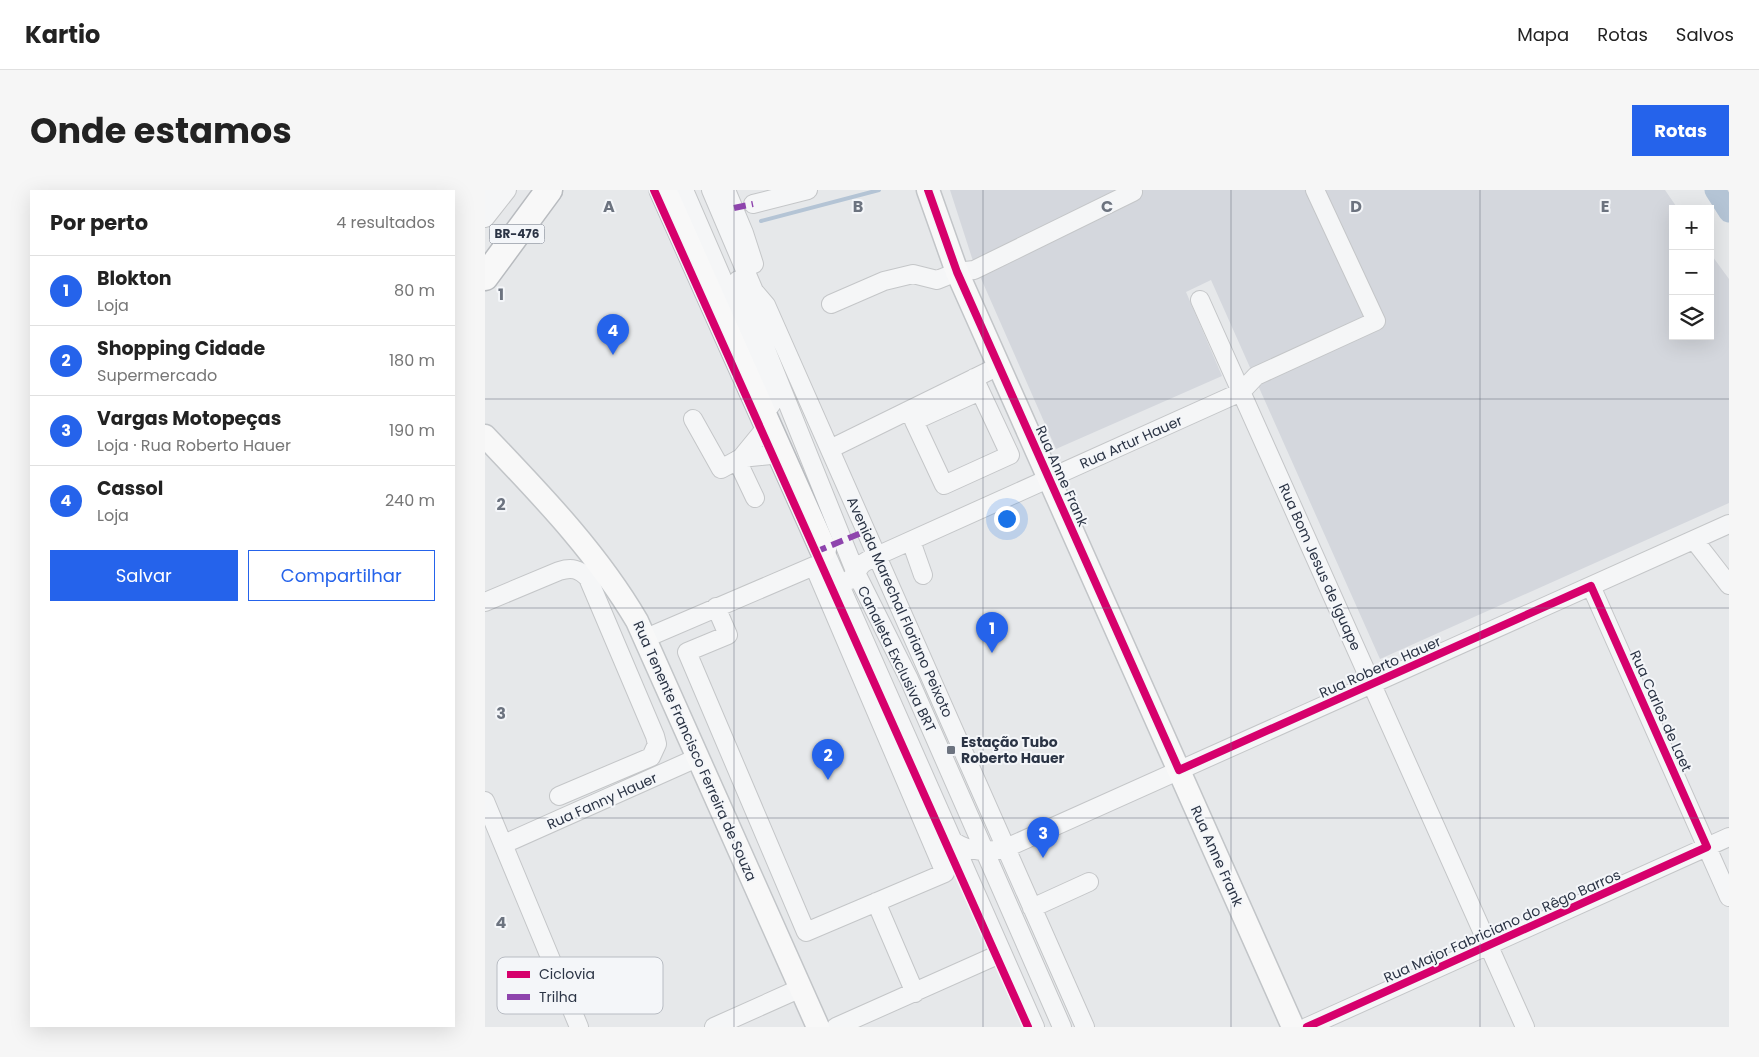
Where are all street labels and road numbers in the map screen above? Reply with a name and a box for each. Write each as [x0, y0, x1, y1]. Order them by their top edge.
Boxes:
road number: BR-476 [490, 224, 545, 244]
street label: Rua Artur Hauer [1077, 410, 1185, 474]
street label: Rua Anne Frank [1031, 422, 1093, 530]
street label: Rua Bom Jesus de Iguape [1274, 480, 1366, 654]
street label: Avenida Marechal Floriano Peixoto [842, 493, 958, 721]
street label: Canaleta Exclusiva BRT [853, 583, 941, 736]
street label: Rua Tenente Francisco Ferreira de Souza [628, 618, 762, 884]
street label: Rua Roberto Hauer [1316, 631, 1444, 703]
street label: Rua Carlos de Laet [1625, 647, 1697, 775]
street label: Rua Fanny Hauer [544, 768, 660, 834]
street label: Rua Anne Frank [1186, 802, 1248, 910]
street label: Rua Major Fabriciano do Rêgo Barros [1380, 864, 1624, 988]

